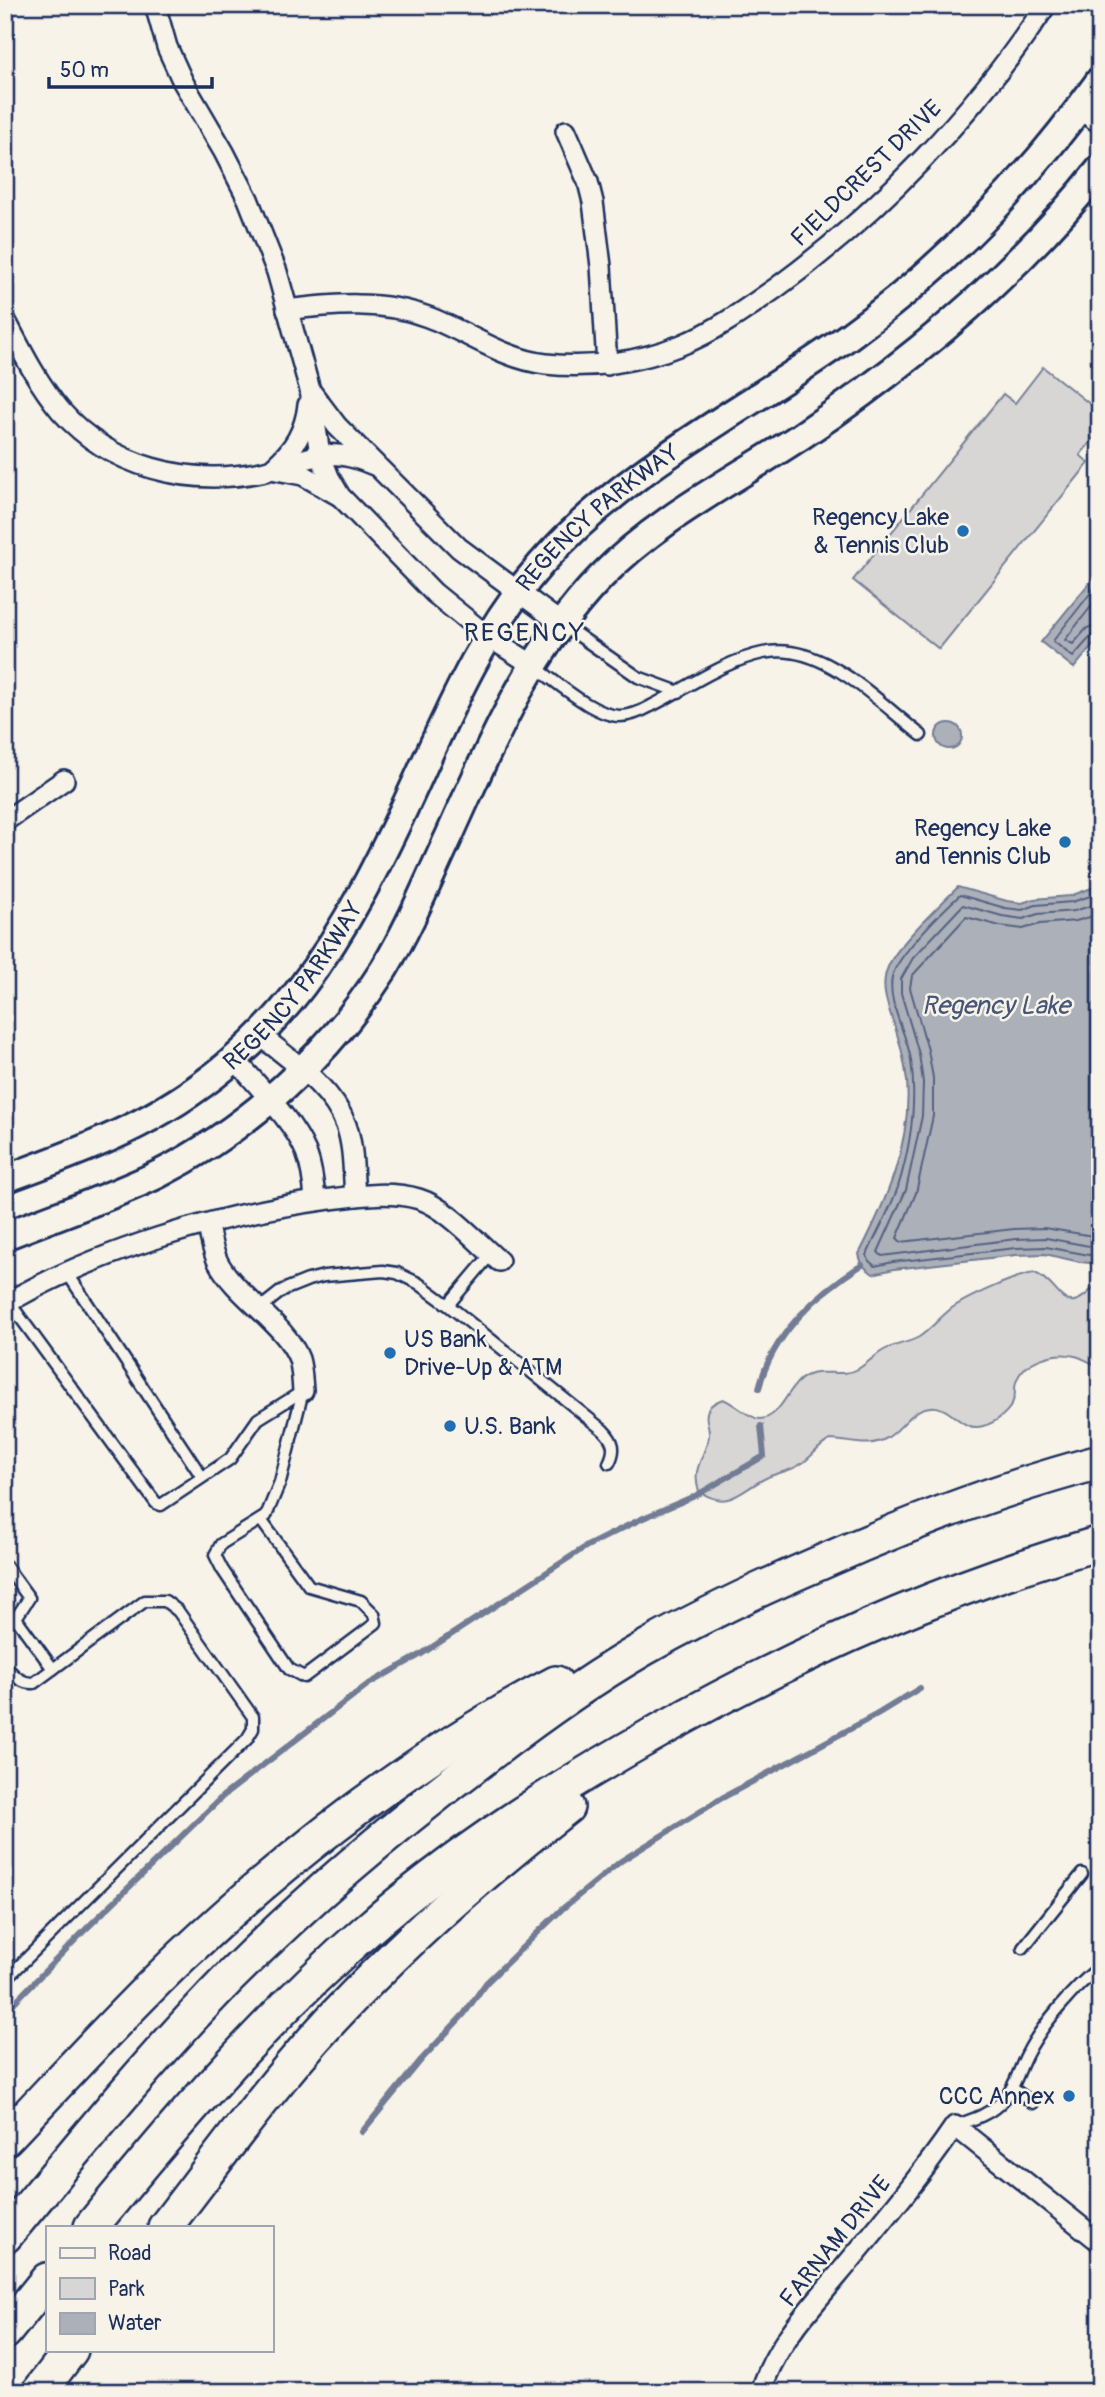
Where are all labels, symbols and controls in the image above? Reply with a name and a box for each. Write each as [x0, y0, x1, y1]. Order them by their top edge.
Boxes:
scale bar [49, 46, 212, 90]
text: 50 m [60, 57, 109, 84]
street label: FIELDCREST DRIVE [785, 94, 948, 253]
street label: REGENCY PARKWAY [510, 438, 685, 597]
place label: Regency Lake & Tennis Club [812, 503, 949, 560]
marker: Regency Lake & Tennis Club [955, 523, 971, 539]
district label: REGENCY [464, 617, 586, 649]
place label: Regency Lake and Tennis Club [895, 814, 1051, 871]
marker: Regency Lake and Tennis Club [1057, 834, 1073, 850]
street label: REGENCY PARKWAY [218, 896, 369, 1077]
water label: Regency Lake [922, 990, 1072, 1022]
place label: US Bank Drive-Up & ATM [404, 1325, 562, 1382]
marker: US Bank Drive-Up & ATM [382, 1345, 398, 1361]
place label: U.S. Bank [464, 1412, 556, 1441]
marker: U.S. Bank [442, 1418, 458, 1434]
place label: CCC Annex [939, 2082, 1055, 2111]
marker: CCC Annex [1061, 2088, 1077, 2104]
street label: FARNAM DRIVE [774, 2170, 897, 2313]
legend [46, 2226, 273, 2352]
text: Road [108, 2240, 152, 2267]
text: Park [108, 2276, 145, 2303]
text: Water [108, 2310, 162, 2337]

